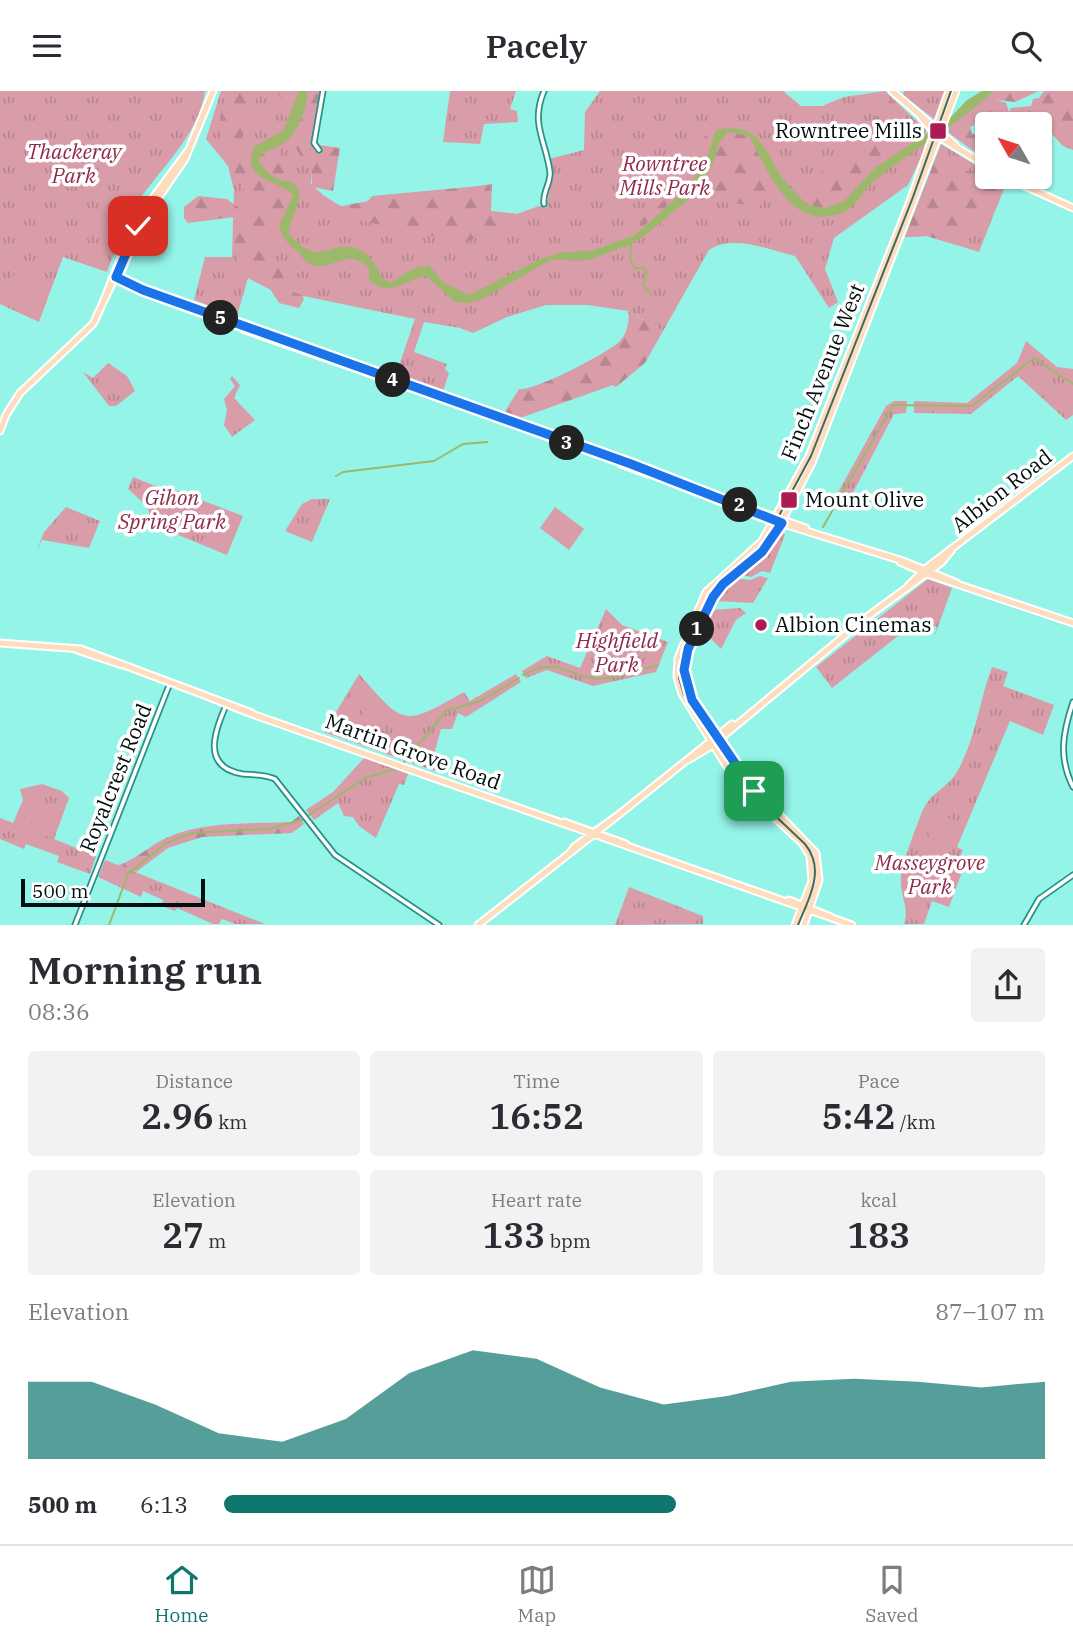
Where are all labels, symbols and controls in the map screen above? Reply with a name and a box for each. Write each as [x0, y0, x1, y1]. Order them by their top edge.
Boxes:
text: Pacely [486, 25, 587, 67]
icon: menu [28, 27, 66, 65]
icon: search [1007, 27, 1045, 65]
north arrow [975, 112, 1052, 189]
map controls [975, 112, 1052, 189]
place label: Rowntree Mills [775, 116, 922, 144]
marker: Rowntree Mills [928, 121, 948, 141]
park label: Thackeray Park [27, 137, 124, 189]
park label: Rowntree Mills Park [619, 149, 711, 201]
pin [108, 196, 168, 256]
icon: check [119, 207, 157, 245]
street label: Finch Avenue West [774, 279, 870, 464]
pin: 5 [204, 301, 238, 335]
text: 5 [215, 305, 226, 329]
pin: 4 [376, 363, 410, 397]
text: 4 [387, 367, 398, 391]
pin: 3 [550, 425, 584, 461]
text: 3 [561, 430, 572, 454]
street label: Albion Road [946, 442, 1057, 538]
park label: Gihon Spring Park [117, 483, 227, 535]
place label: Mount Olive [805, 485, 924, 513]
pin: 2 [722, 487, 758, 523]
marker: Mount Olive [779, 490, 799, 510]
text: 2 [734, 492, 745, 516]
place label: Albion Cinemas [775, 610, 931, 638]
pin: 1 [680, 611, 714, 647]
text: 1 [691, 616, 702, 640]
marker: Albion Cinemas [753, 617, 769, 633]
park label: Highfield Park [575, 626, 658, 678]
street label: Royalcrest Road [72, 699, 158, 856]
street label: Martin Grove Road [322, 706, 505, 796]
pin [724, 761, 784, 821]
icon: arrive [735, 772, 773, 810]
park label: Masseygrove Park [874, 848, 986, 900]
scale bar [21, 876, 205, 907]
text: 500 m [32, 879, 89, 903]
text: Morning run [28, 945, 262, 994]
button: share [971, 948, 1045, 1022]
text: 08:36 [28, 996, 90, 1026]
text: Distance [155, 1069, 233, 1093]
text: Time [513, 1069, 560, 1093]
text: Pace [858, 1069, 900, 1093]
text: 2.96 [141, 1093, 214, 1139]
text: 16:52 [489, 1093, 584, 1139]
text: 5:42 [822, 1093, 895, 1139]
text: km [214, 1110, 247, 1134]
text: /km [895, 1110, 936, 1134]
text: Elevation [152, 1188, 236, 1212]
text: Heart rate [491, 1188, 582, 1212]
text: kcal [861, 1188, 897, 1212]
text: 27 [162, 1212, 204, 1258]
text: 133 [482, 1212, 545, 1258]
text: 183 [847, 1212, 910, 1258]
text: m [204, 1229, 226, 1253]
text: bpm [545, 1229, 591, 1253]
text: Elevation [28, 1296, 129, 1326]
text: 87–107 m [935, 1296, 1045, 1326]
text: 500 m [28, 1489, 97, 1519]
text: 6:13 [140, 1489, 188, 1519]
tab: Home [155, 1561, 209, 1627]
tab: Map [518, 1561, 556, 1627]
tab: Saved [865, 1561, 918, 1627]

